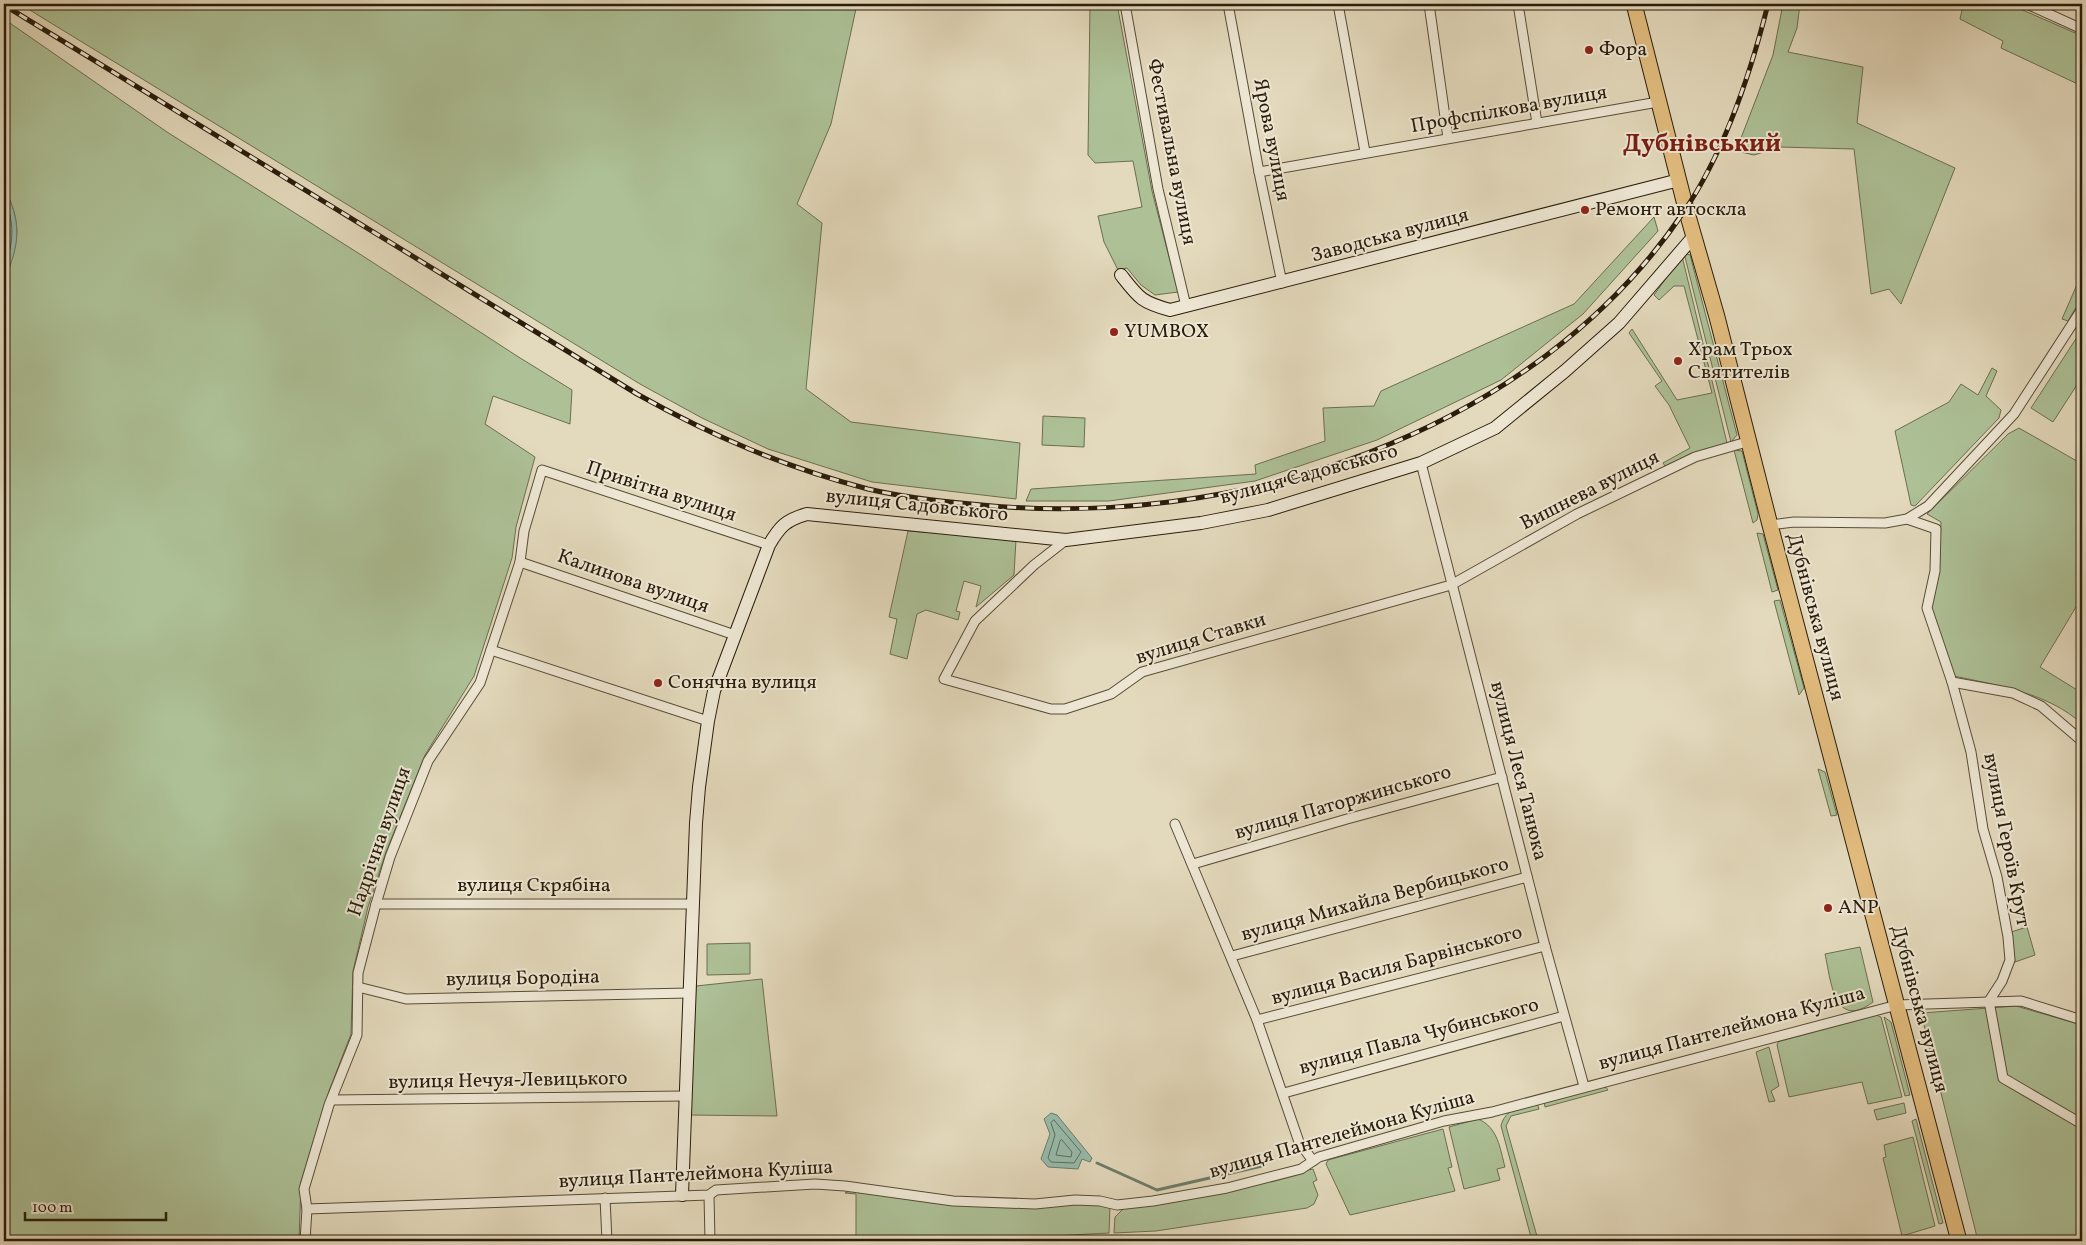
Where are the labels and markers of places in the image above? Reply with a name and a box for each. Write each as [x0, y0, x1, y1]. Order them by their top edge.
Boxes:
place label: Фора [1599, 36, 1647, 64]
marker: Фора [1583, 44, 1595, 56]
place label: Ремонт автоскла [1595, 196, 1747, 224]
marker: Ремонт автоскла [1579, 204, 1591, 216]
place label: YUMBOX [1124, 318, 1209, 346]
marker: YUMBOX [1108, 326, 1120, 338]
place label: Храм Трьох Святителів [1688, 336, 1793, 387]
marker: Храм Трьох Святителів [1672, 355, 1684, 367]
place label: Сонячна вулиця [668, 669, 817, 697]
marker: Сонячна вулиця [652, 677, 664, 689]
place label: ANP [1838, 894, 1879, 922]
marker: ANP [1822, 902, 1834, 914]

